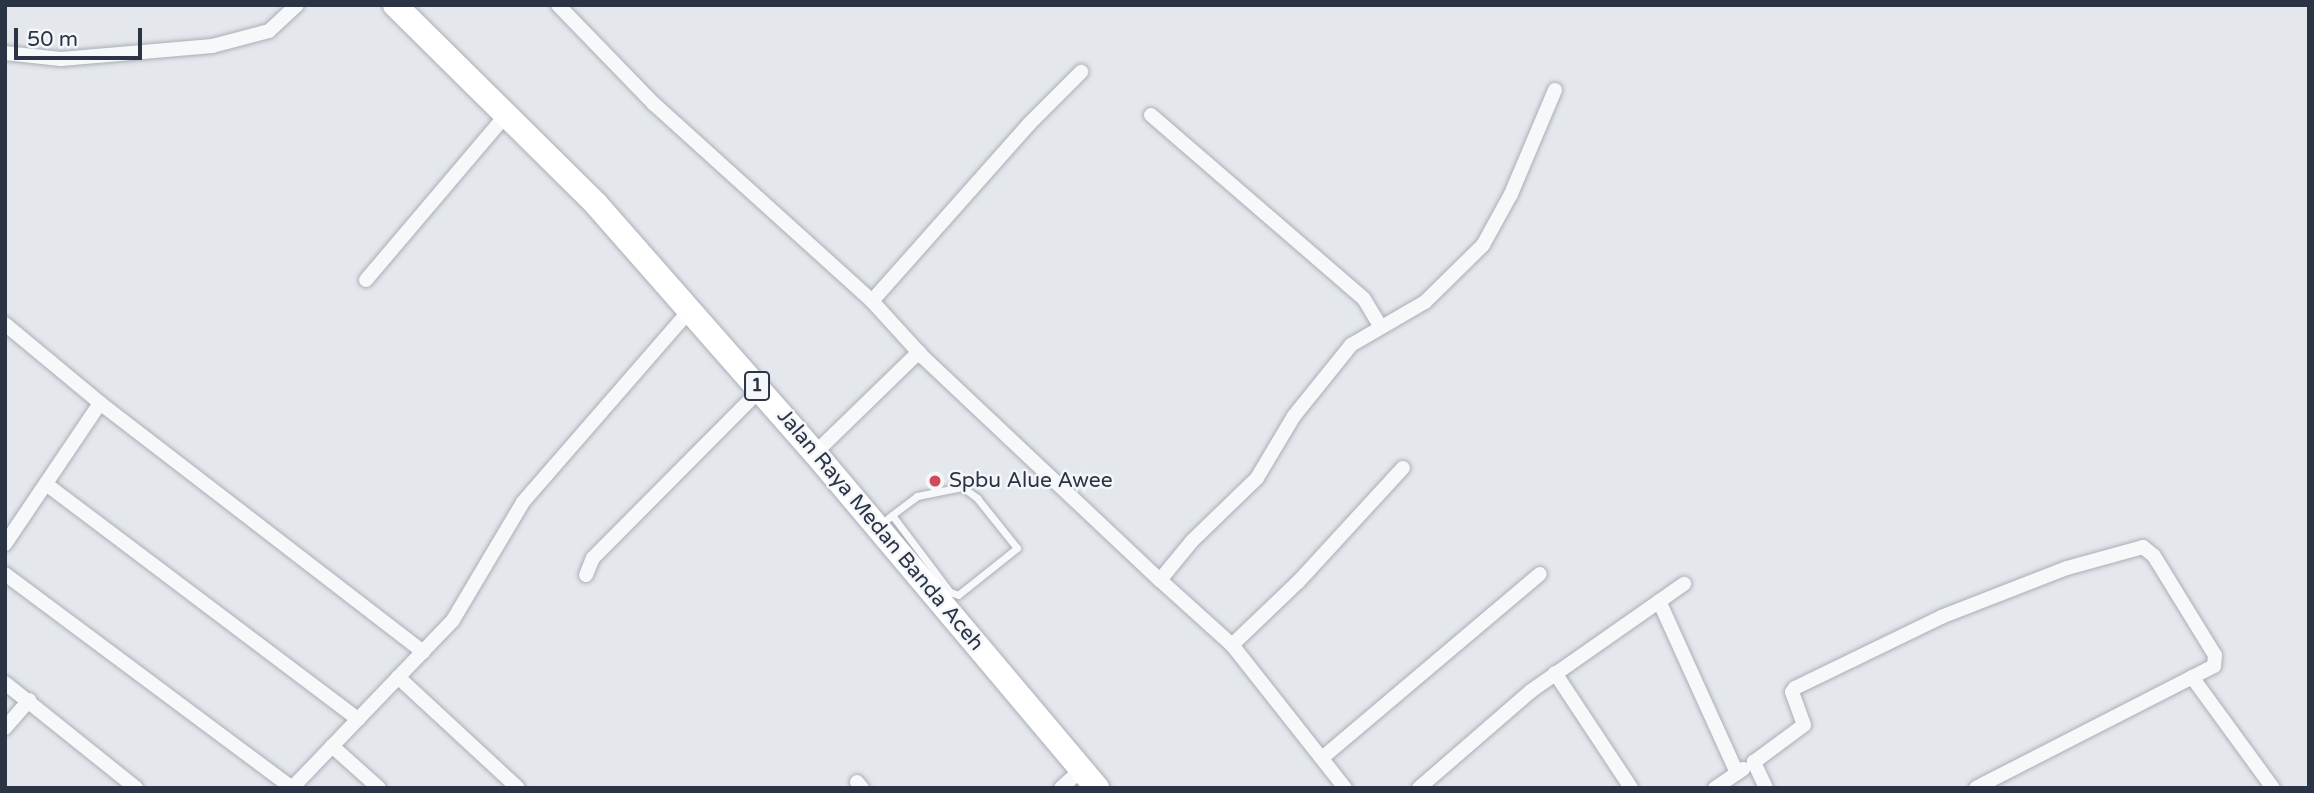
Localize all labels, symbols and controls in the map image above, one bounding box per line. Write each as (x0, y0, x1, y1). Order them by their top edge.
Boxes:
scale bar (18, 14, 145, 58)
text: 50 m (27, 27, 78, 52)
road number: 1 (743, 370, 771, 402)
street label: Jalan Raya Medan Banda Aceh (771, 404, 989, 656)
place label: Spbu Alue Awee (949, 468, 1113, 494)
marker: Spbu Alue Awee (927, 473, 943, 489)

